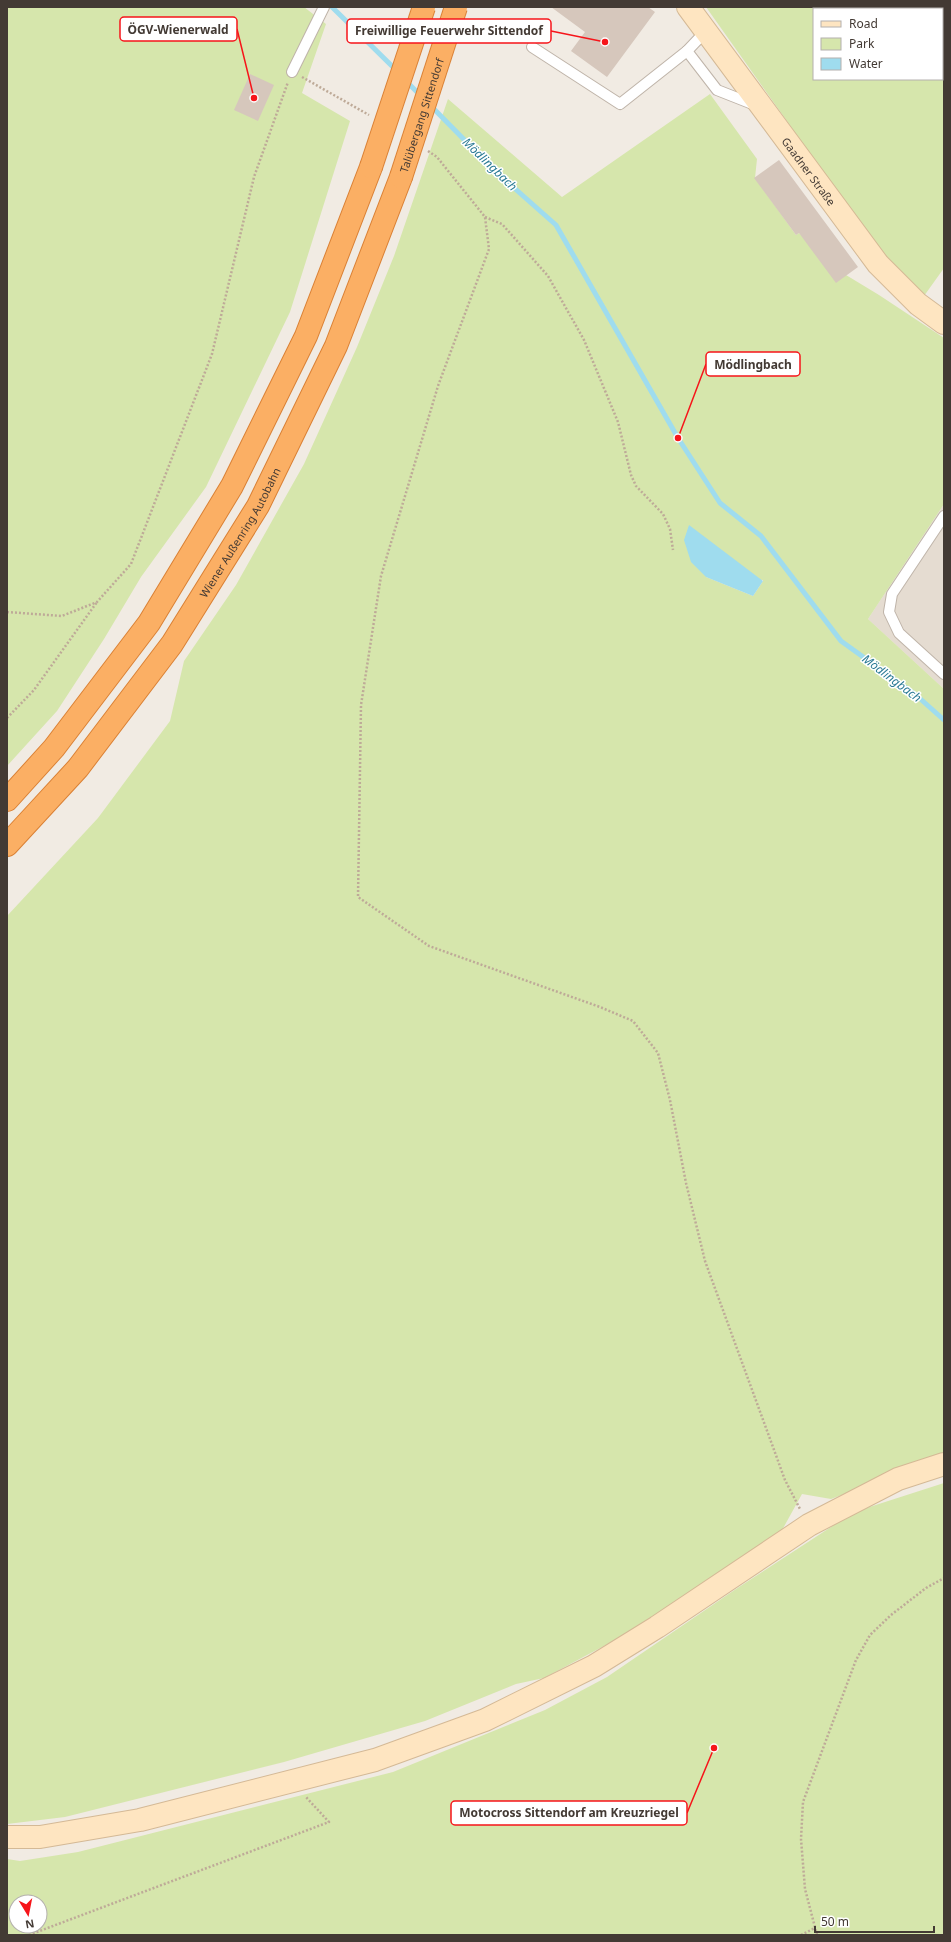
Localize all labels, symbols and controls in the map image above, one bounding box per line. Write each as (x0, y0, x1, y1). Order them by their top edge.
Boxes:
legend (813, 8, 943, 80)
text: Road (849, 15, 878, 32)
callout: ÖGV-Wienerwald (120, 17, 237, 41)
callout: Freiwillige Feuerwehr Sittendof (347, 19, 551, 43)
text: ÖGV-Wienerwald (127, 21, 229, 38)
text: Freiwillige Feuerwehr Sittendof (355, 22, 544, 39)
text: Park (849, 35, 875, 52)
street label: Talübergang Sittendorf (395, 55, 447, 174)
text: Water (849, 55, 883, 72)
water label: Mödlingbach (459, 134, 521, 194)
street label: Gaadner Straße (779, 134, 839, 208)
callout: Mödlingbach (706, 352, 800, 376)
text: Mödlingbach (714, 356, 792, 373)
street label: Wiener Außenring Autobahn (195, 465, 283, 600)
water label: Mödlingbach (859, 650, 925, 706)
callout: Motocross Sittendorf am Kreuzriegel (451, 1801, 687, 1825)
text: Motocross Sittendorf am Kreuzriegel (459, 1804, 679, 1821)
north arrow (8, 1894, 48, 1934)
scale bar (815, 1908, 934, 1934)
text: 50 m (821, 1913, 849, 1930)
text: N (24, 1916, 36, 1933)

